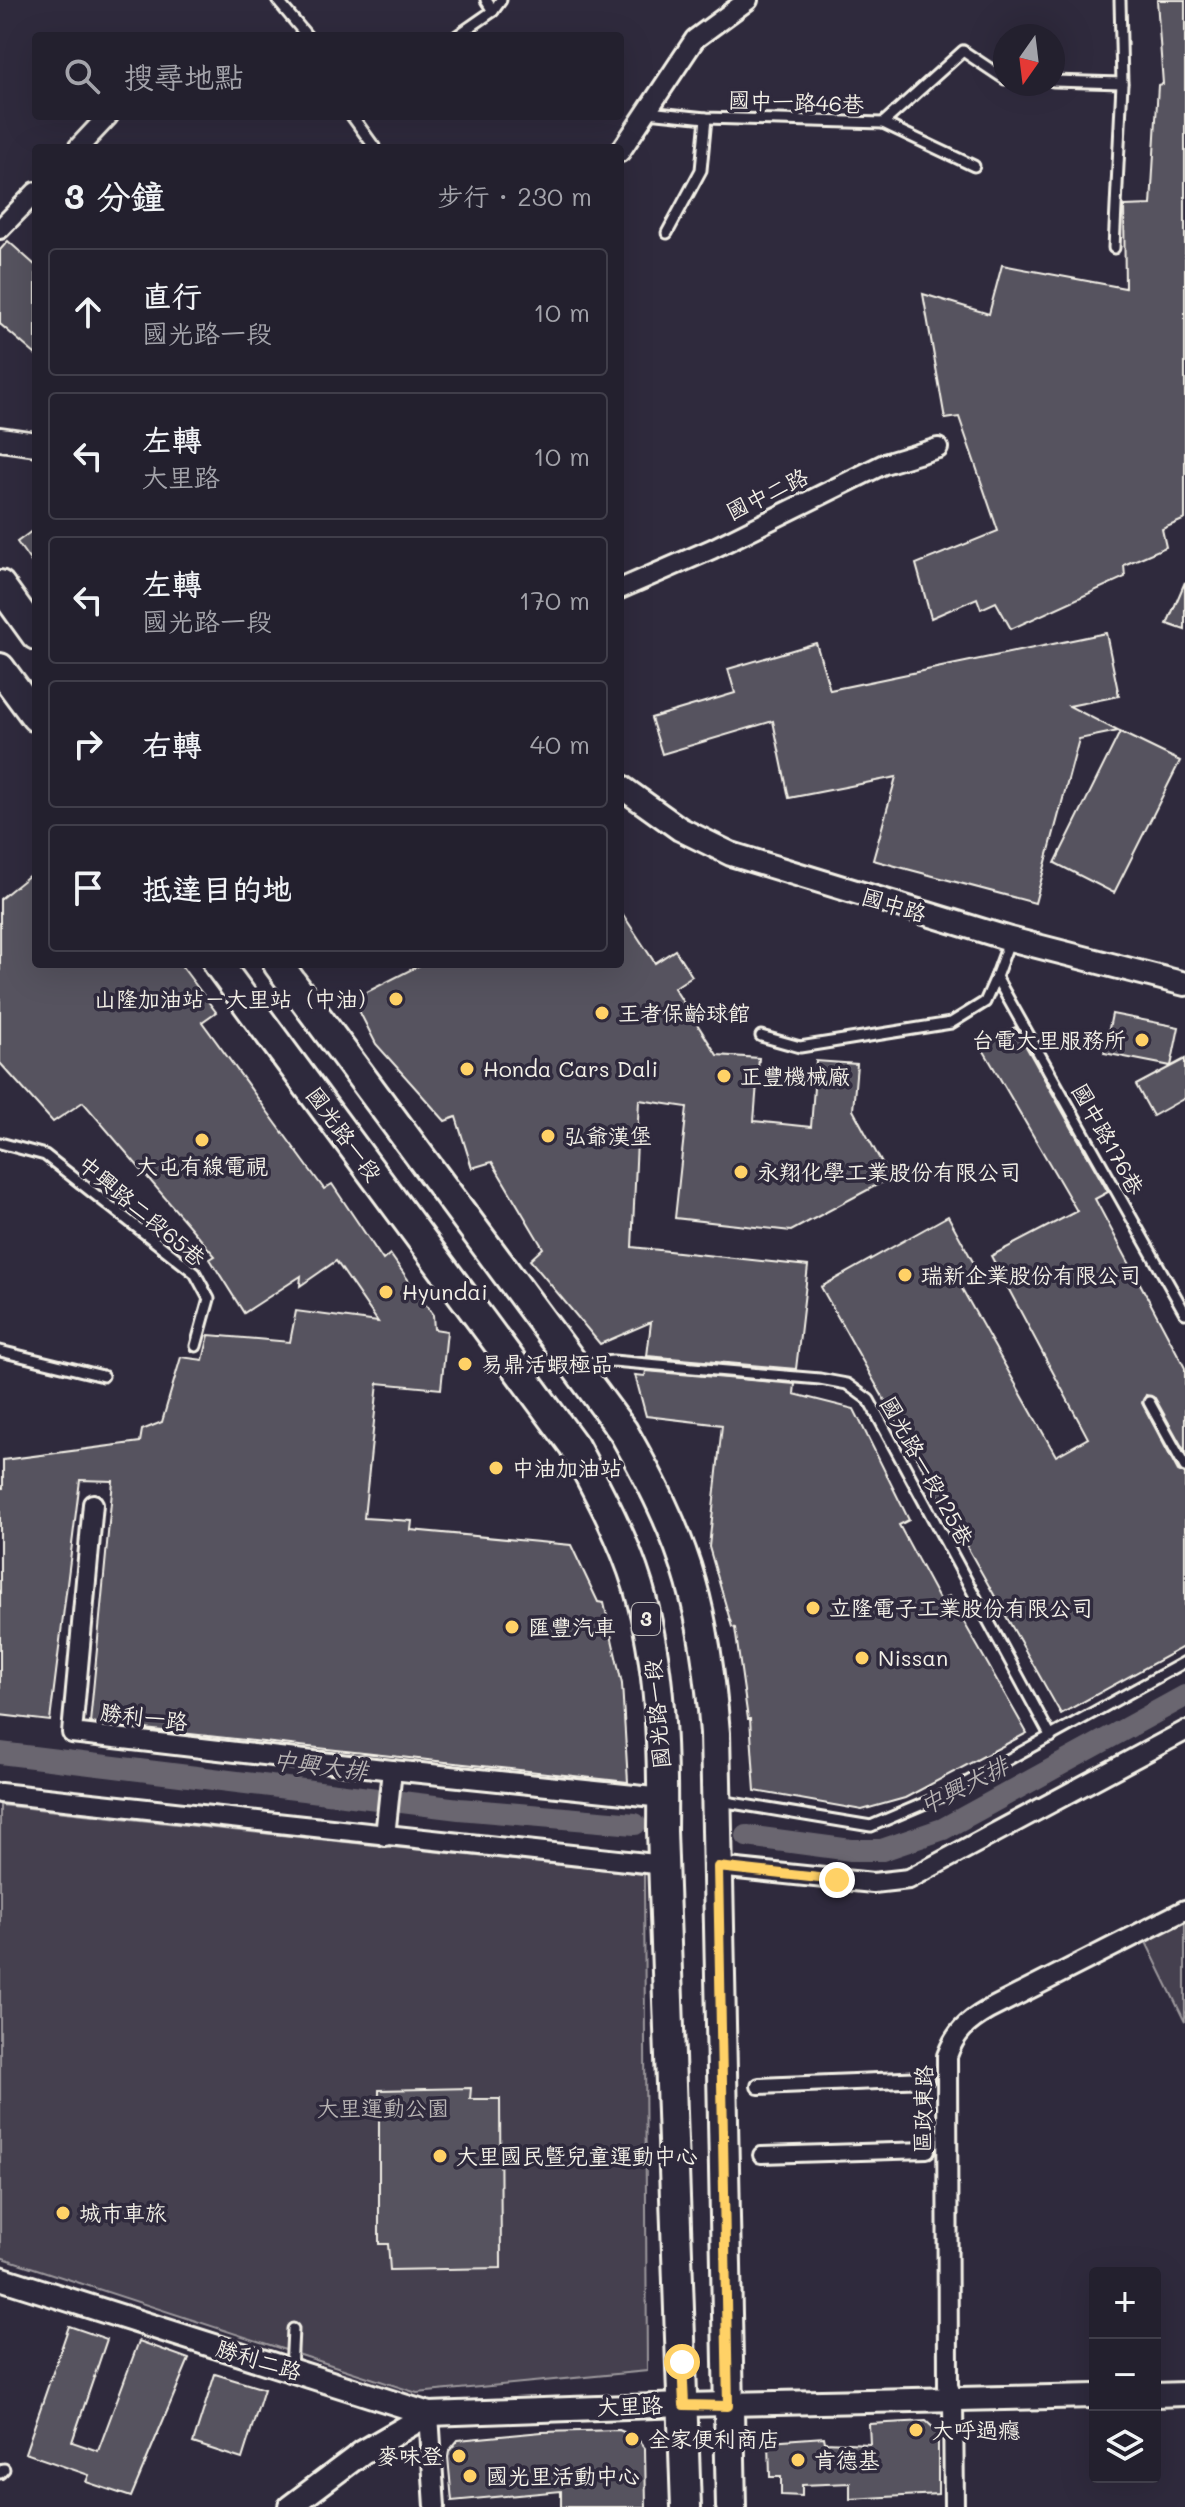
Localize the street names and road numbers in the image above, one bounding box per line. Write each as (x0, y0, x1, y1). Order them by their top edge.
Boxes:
street label: 國中一路46巷 (727, 85, 865, 118)
street label: 國中二路 (721, 461, 813, 526)
street label: 國中路 (858, 881, 930, 928)
street label: 國中路176巷 (1066, 1078, 1151, 1200)
street label: 國光路一段 (300, 1081, 388, 1187)
street label: 中興路二段65巷 (72, 1149, 212, 1273)
street label: 國光路一段125巷 (874, 1391, 981, 1551)
road number: 3 (632, 1603, 660, 1635)
street label: 國光路一段 (637, 1658, 676, 1770)
street label: 勝利一路 (99, 1697, 190, 1736)
street label: 區政東路 (907, 2065, 938, 2153)
street label: 勝利二路 (213, 2333, 305, 2386)
street label: 大里路 (596, 2390, 663, 2421)

